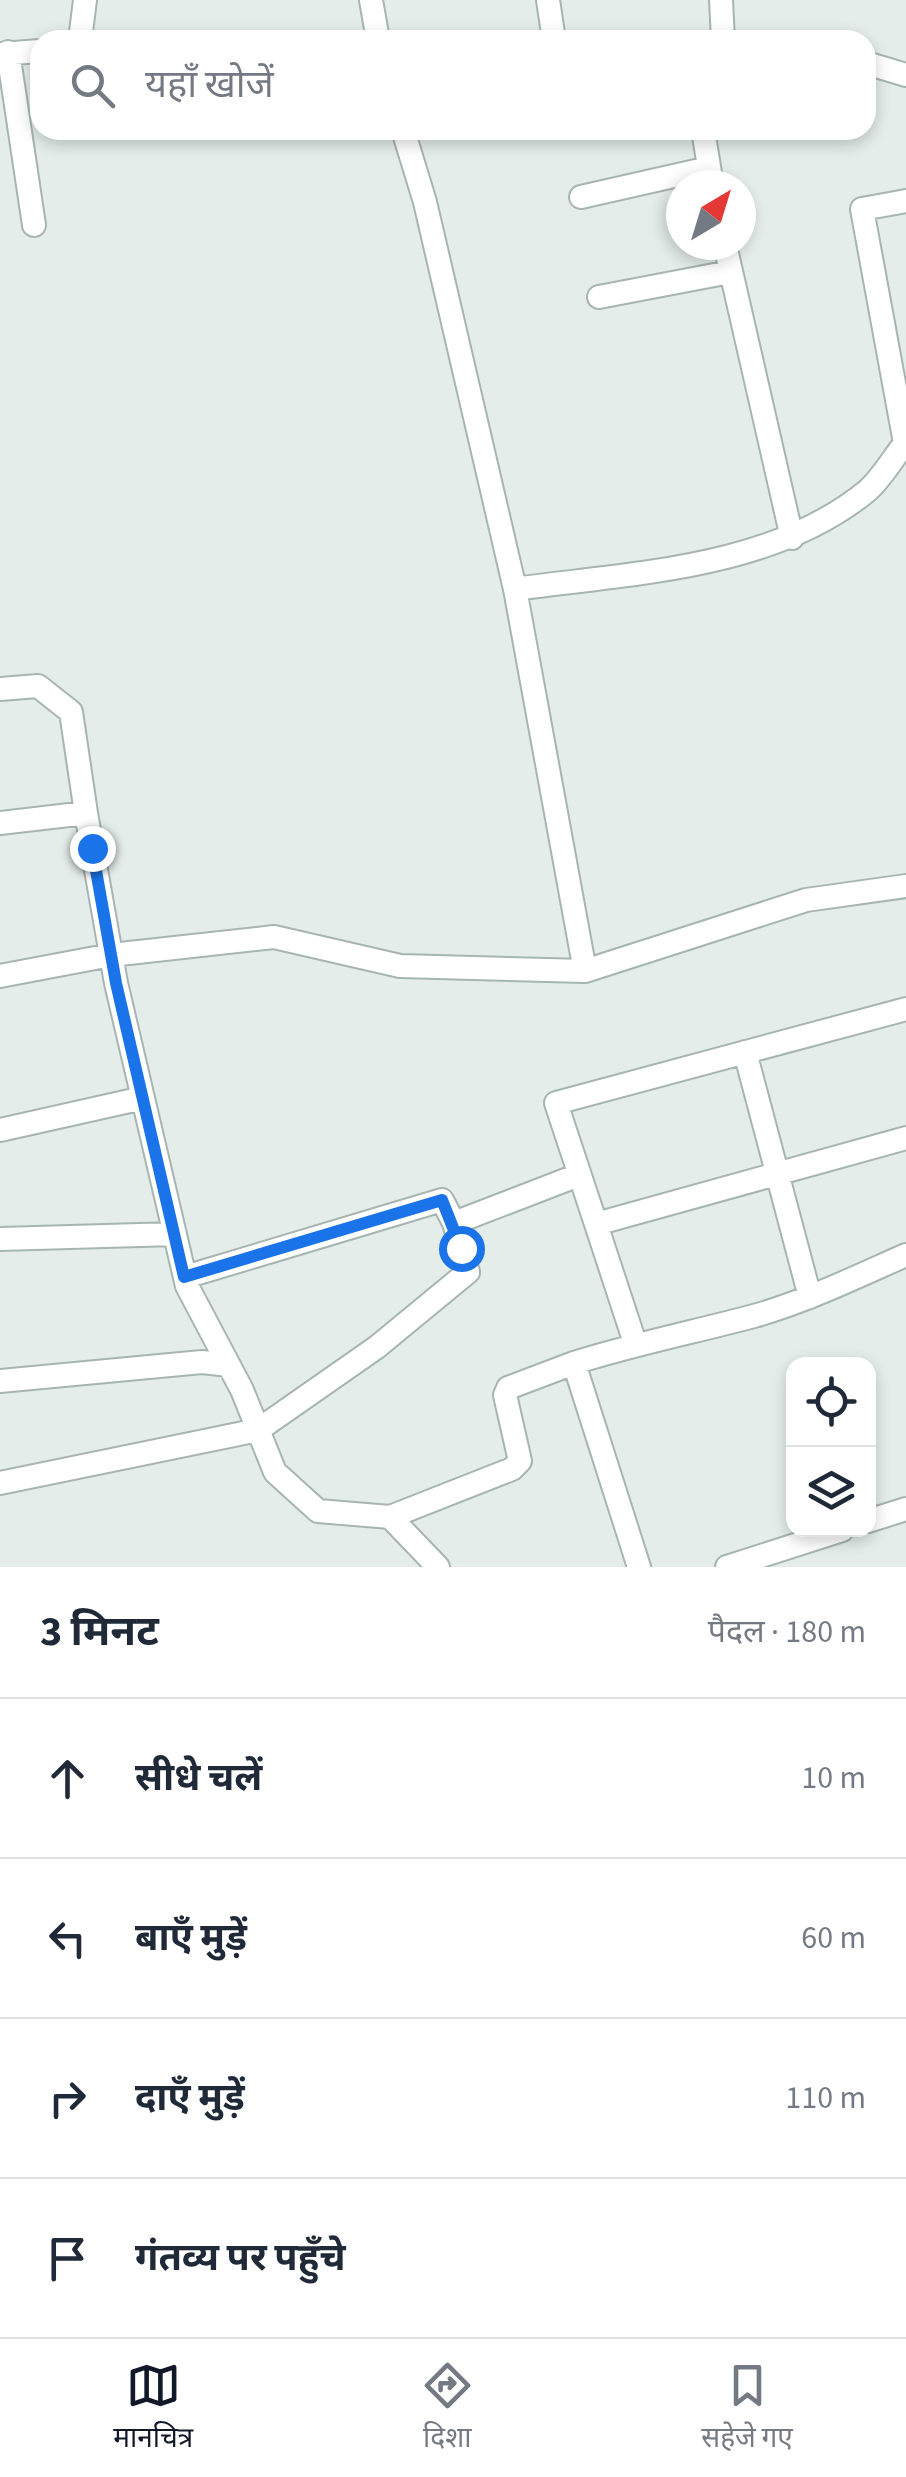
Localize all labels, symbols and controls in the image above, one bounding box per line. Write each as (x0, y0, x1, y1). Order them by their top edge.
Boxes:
search box (30, 30, 876, 140)
icon: search (65, 58, 120, 113)
text: यहाँ खोजें (145, 58, 274, 112)
north arrow (666, 170, 756, 260)
route end (70, 826, 116, 872)
route start (439, 1226, 485, 1272)
map controls (786, 1357, 876, 1537)
button: locate (786, 1357, 876, 1447)
button: layers (786, 1447, 876, 1537)
text: 3 मिनट (40, 1602, 159, 1662)
text: पैदल · 180 m (708, 1609, 866, 1655)
icon: ahead (40, 1751, 95, 1806)
text: सीधे चलें (135, 1751, 262, 1805)
text: 10 m (801, 1755, 866, 1801)
icon: left (40, 1911, 95, 1966)
text: बाएँ मुड़ें (135, 1911, 247, 1965)
text: 60 m (801, 1915, 866, 1961)
icon: right (40, 2071, 95, 2126)
text: दाएँ मुड़ें (135, 2071, 245, 2125)
text: 110 m (785, 2075, 866, 2121)
icon: arrive (40, 2231, 95, 2286)
text: गंतव्य पर पहुँचे (135, 2231, 346, 2285)
tab: मानचित्र (113, 2358, 193, 2458)
tab: दिशा (420, 2358, 475, 2458)
tab: सहेजे गए (701, 2358, 793, 2458)

